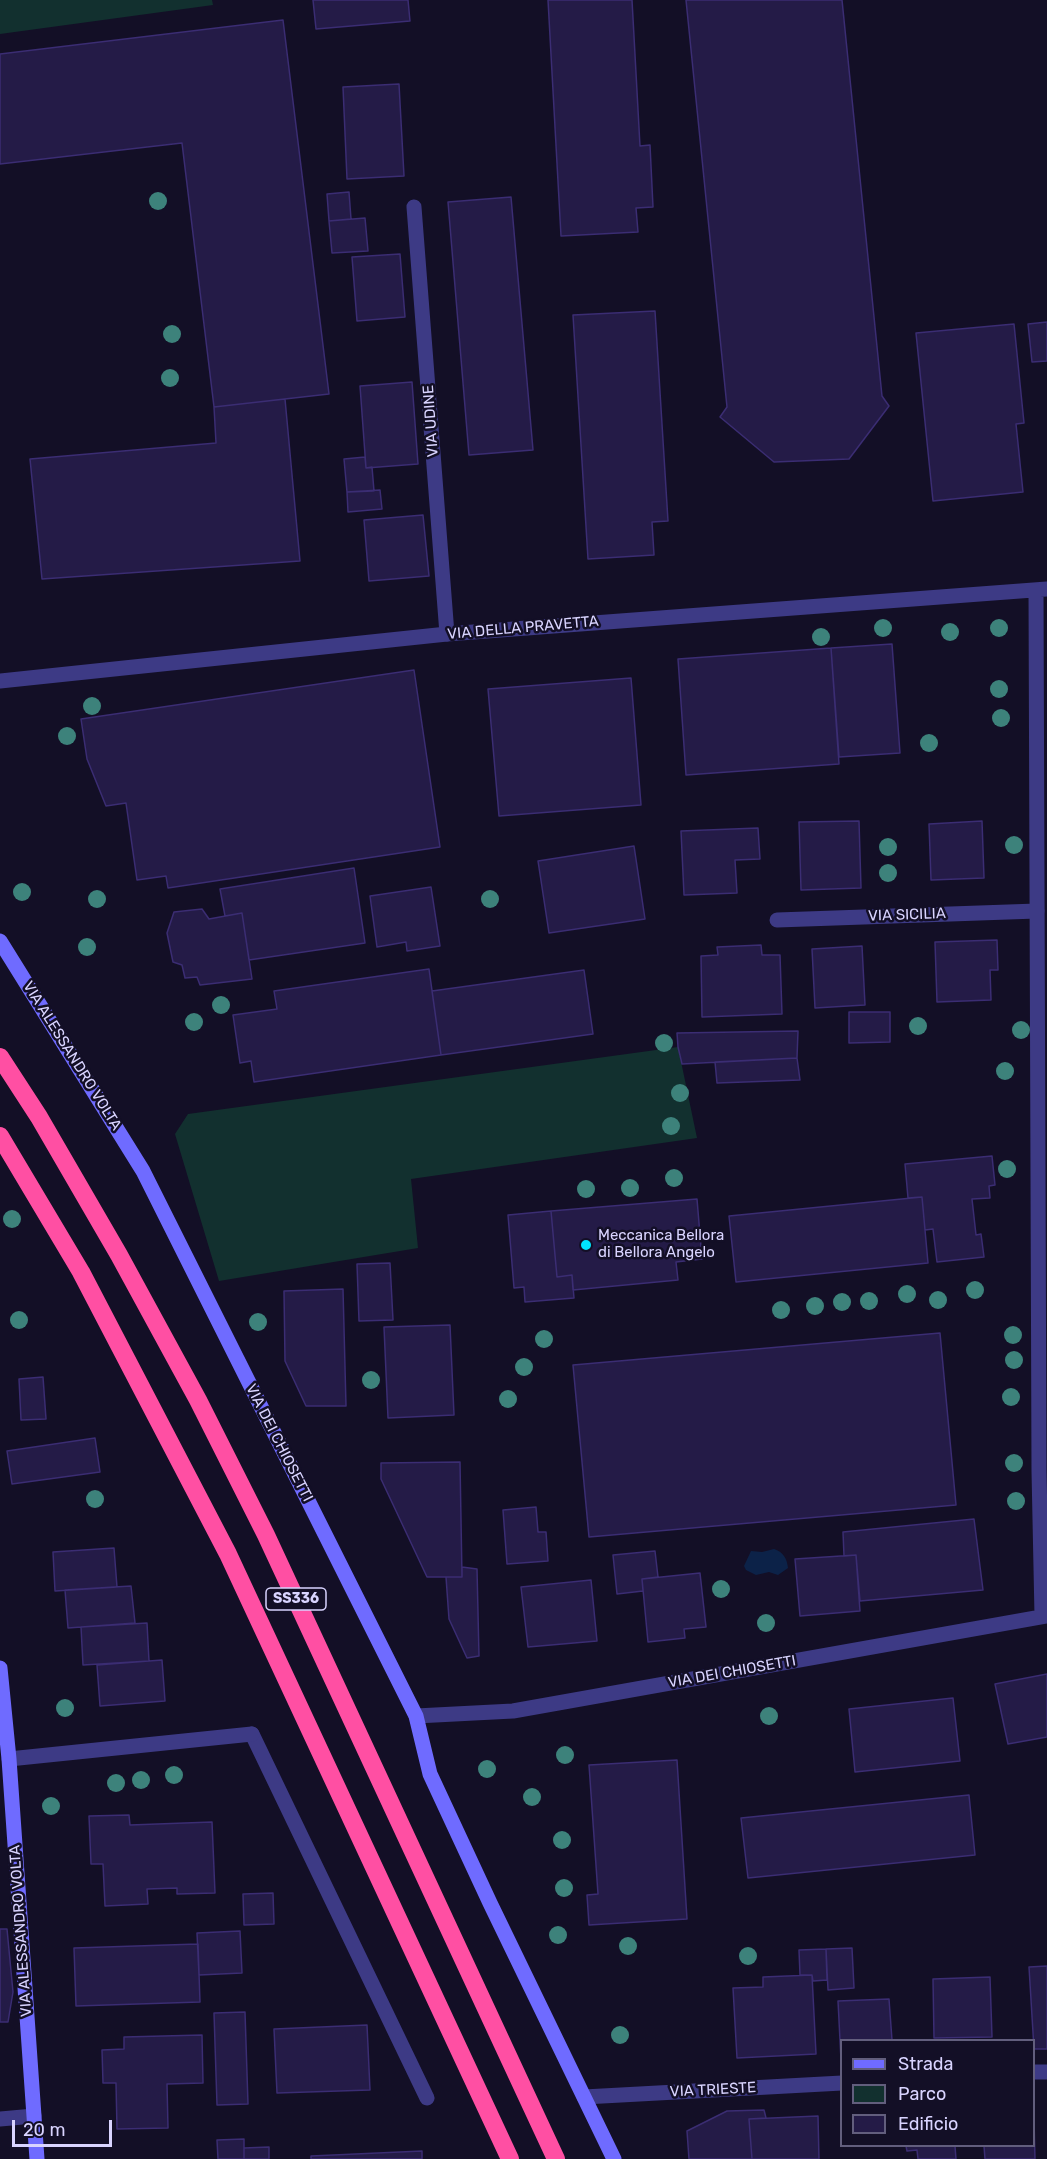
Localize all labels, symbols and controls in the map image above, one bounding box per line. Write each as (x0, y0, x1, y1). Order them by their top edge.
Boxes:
street label: VIA UDINE (420, 384, 442, 458)
street label: VIA DELLA PRAVETTA (447, 612, 599, 644)
street label: VIA SICILIA (868, 905, 946, 925)
street label: VIA ALESSANDRO VOLTA (19, 978, 125, 1134)
place label: Meccanica Bellora di Bellora Angelo (598, 1227, 724, 1262)
marker: Meccanica Bellora di Bellora Angelo (579, 1238, 593, 1252)
street label: VIA DEI CHIOSETTI (242, 1381, 316, 1505)
road number: SS336 (266, 1588, 326, 1610)
street label: VIA DEI CHIOSETTI (667, 1652, 797, 1692)
street label: VIA ALESSANDRO VOLTA (6, 1845, 36, 2017)
legend (840, 2039, 1035, 2147)
text: Strada (898, 2053, 954, 2075)
street label: VIA TRIESTE (669, 2079, 757, 2101)
text: Parco (898, 2083, 946, 2105)
scale bar (15, 2108, 116, 2146)
text: Edificio (898, 2113, 958, 2135)
text: 20 m (23, 2119, 65, 2141)

